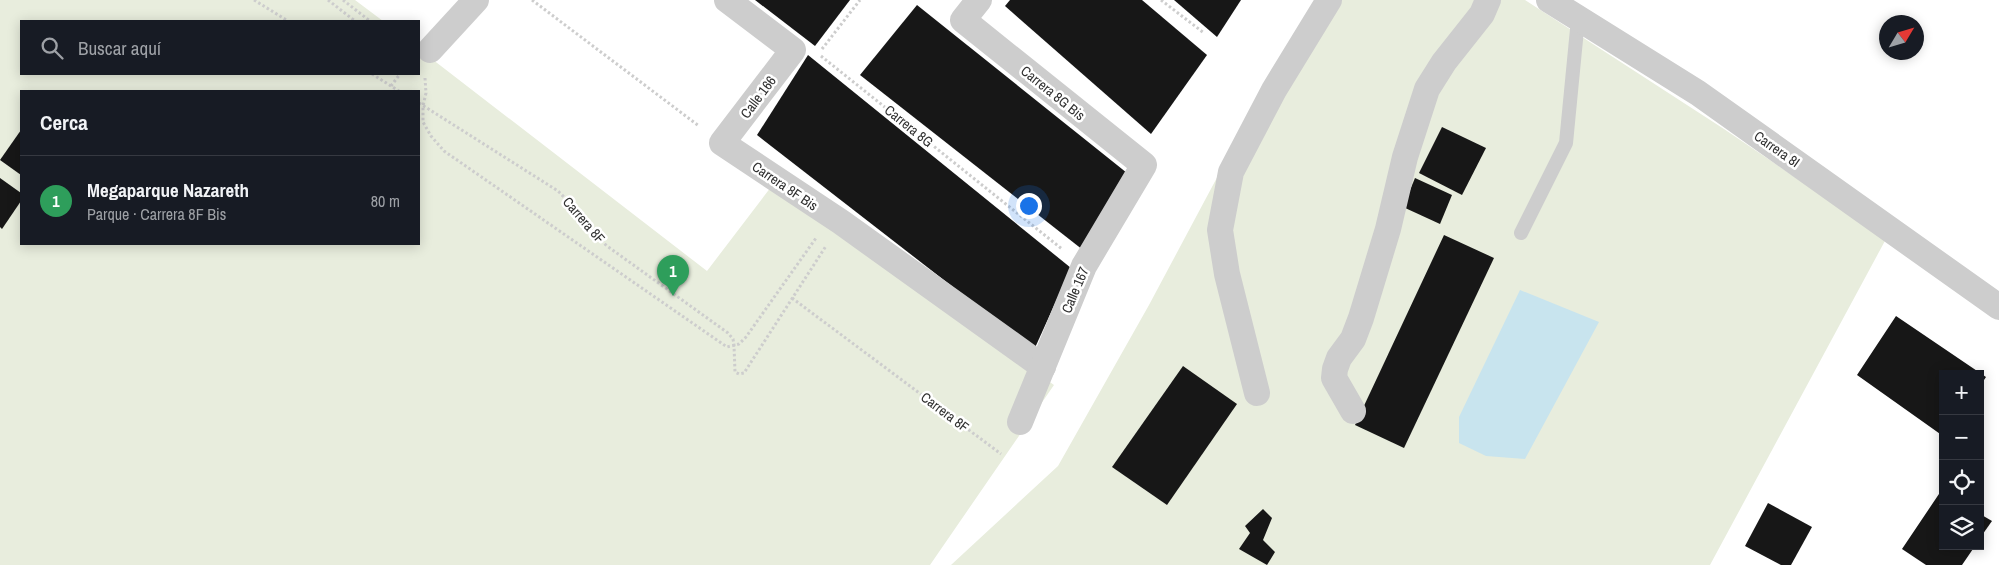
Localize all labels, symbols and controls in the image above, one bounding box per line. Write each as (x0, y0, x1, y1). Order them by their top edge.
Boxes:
north arrow (1879, 15, 1924, 60)
search box (20, 20, 420, 75)
icon: search (38, 34, 66, 62)
text: Buscar aquí (78, 35, 161, 61)
street label: Carrera 8G Bis (1017, 62, 1089, 124)
street label: Calle 166 (736, 72, 780, 122)
street label: Carrera 8G (881, 101, 937, 151)
text: Cerca (40, 108, 88, 137)
street label: Carrera 8I (1751, 127, 1803, 171)
street label: Carrera 8F Bis (749, 157, 821, 215)
text: Megaparque Nazareth (87, 177, 249, 203)
text: 1 (52, 190, 60, 212)
text: 80 m (371, 190, 400, 212)
street label: Carrera 8F (559, 193, 609, 247)
your location (1016, 193, 1042, 219)
text: Parque · Carrera 8F Bis (87, 203, 226, 225)
pin: 1 (657, 255, 689, 296)
street label: Calle 167 (1057, 264, 1093, 316)
map controls (1939, 370, 1984, 550)
button: + (1939, 370, 1984, 415)
street label: Carrera 8F (917, 388, 973, 436)
button: − (1939, 415, 1984, 460)
button: locate (1939, 460, 1984, 505)
button: layers (1939, 505, 1984, 550)

